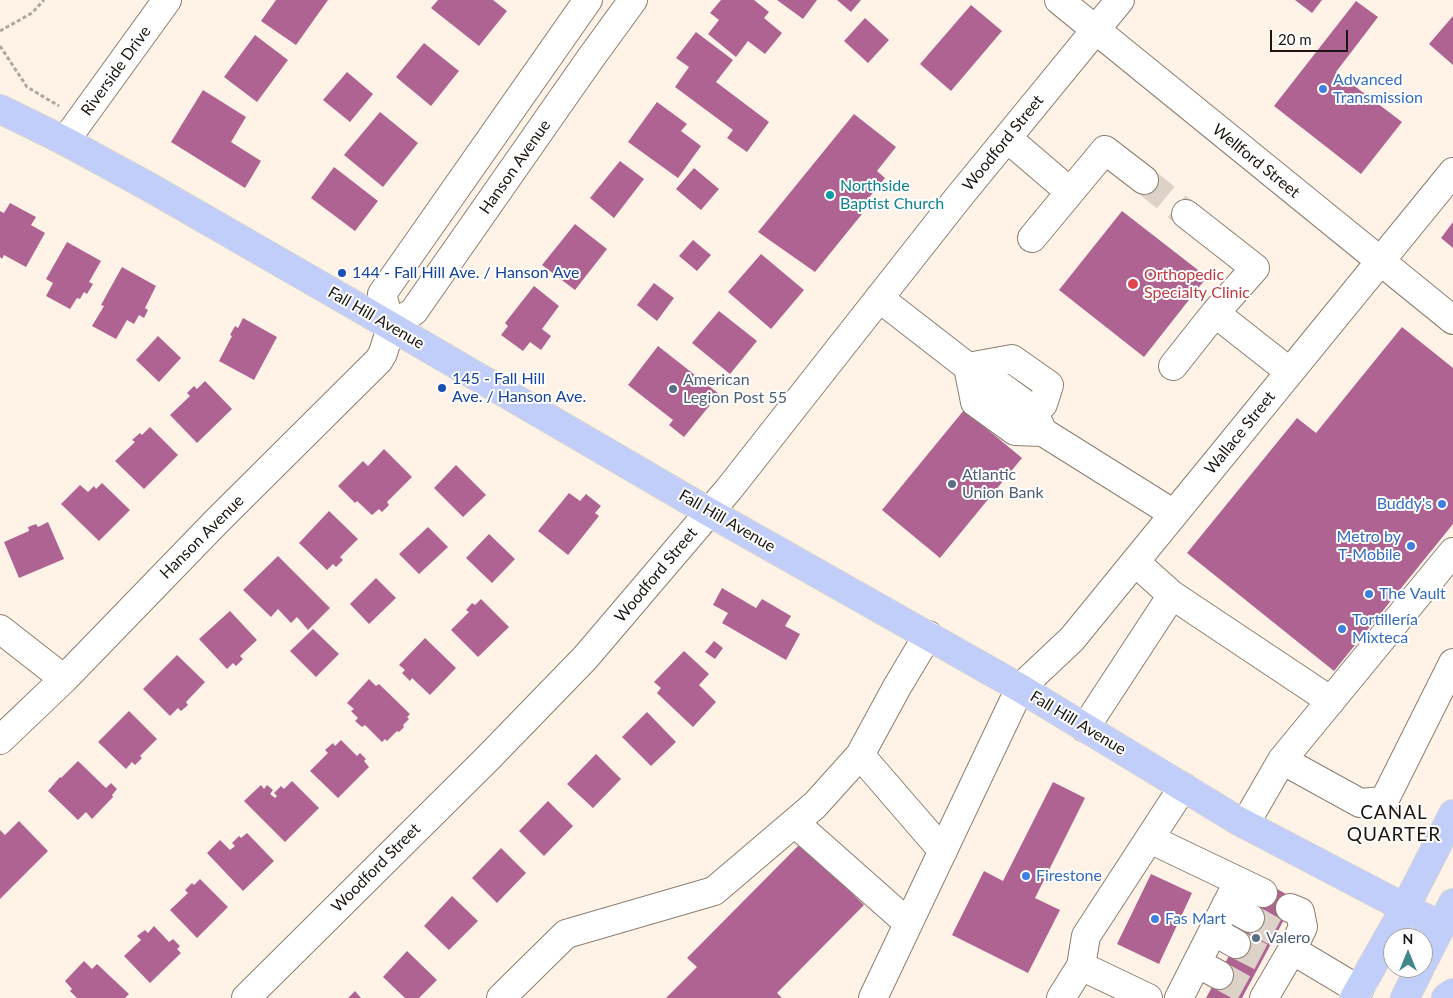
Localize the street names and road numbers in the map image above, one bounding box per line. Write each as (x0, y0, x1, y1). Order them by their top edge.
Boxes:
street label: Riverside Drive (77, 22, 155, 120)
street label: Woodford Street (958, 91, 1048, 195)
street label: Hanson Avenue (475, 116, 555, 218)
street label: Wellford Street (1208, 120, 1304, 202)
street label: Fall Hill Avenue (324, 283, 428, 353)
street label: Wallace Street (1201, 388, 1279, 478)
street label: Fall Hill Avenue (675, 486, 779, 556)
street label: Hanson Avenue (156, 491, 248, 583)
street label: Woodford Street (611, 524, 701, 626)
street label: Fall Hill Avenue (1027, 687, 1129, 759)
street label: Woodford Street (328, 820, 424, 916)

